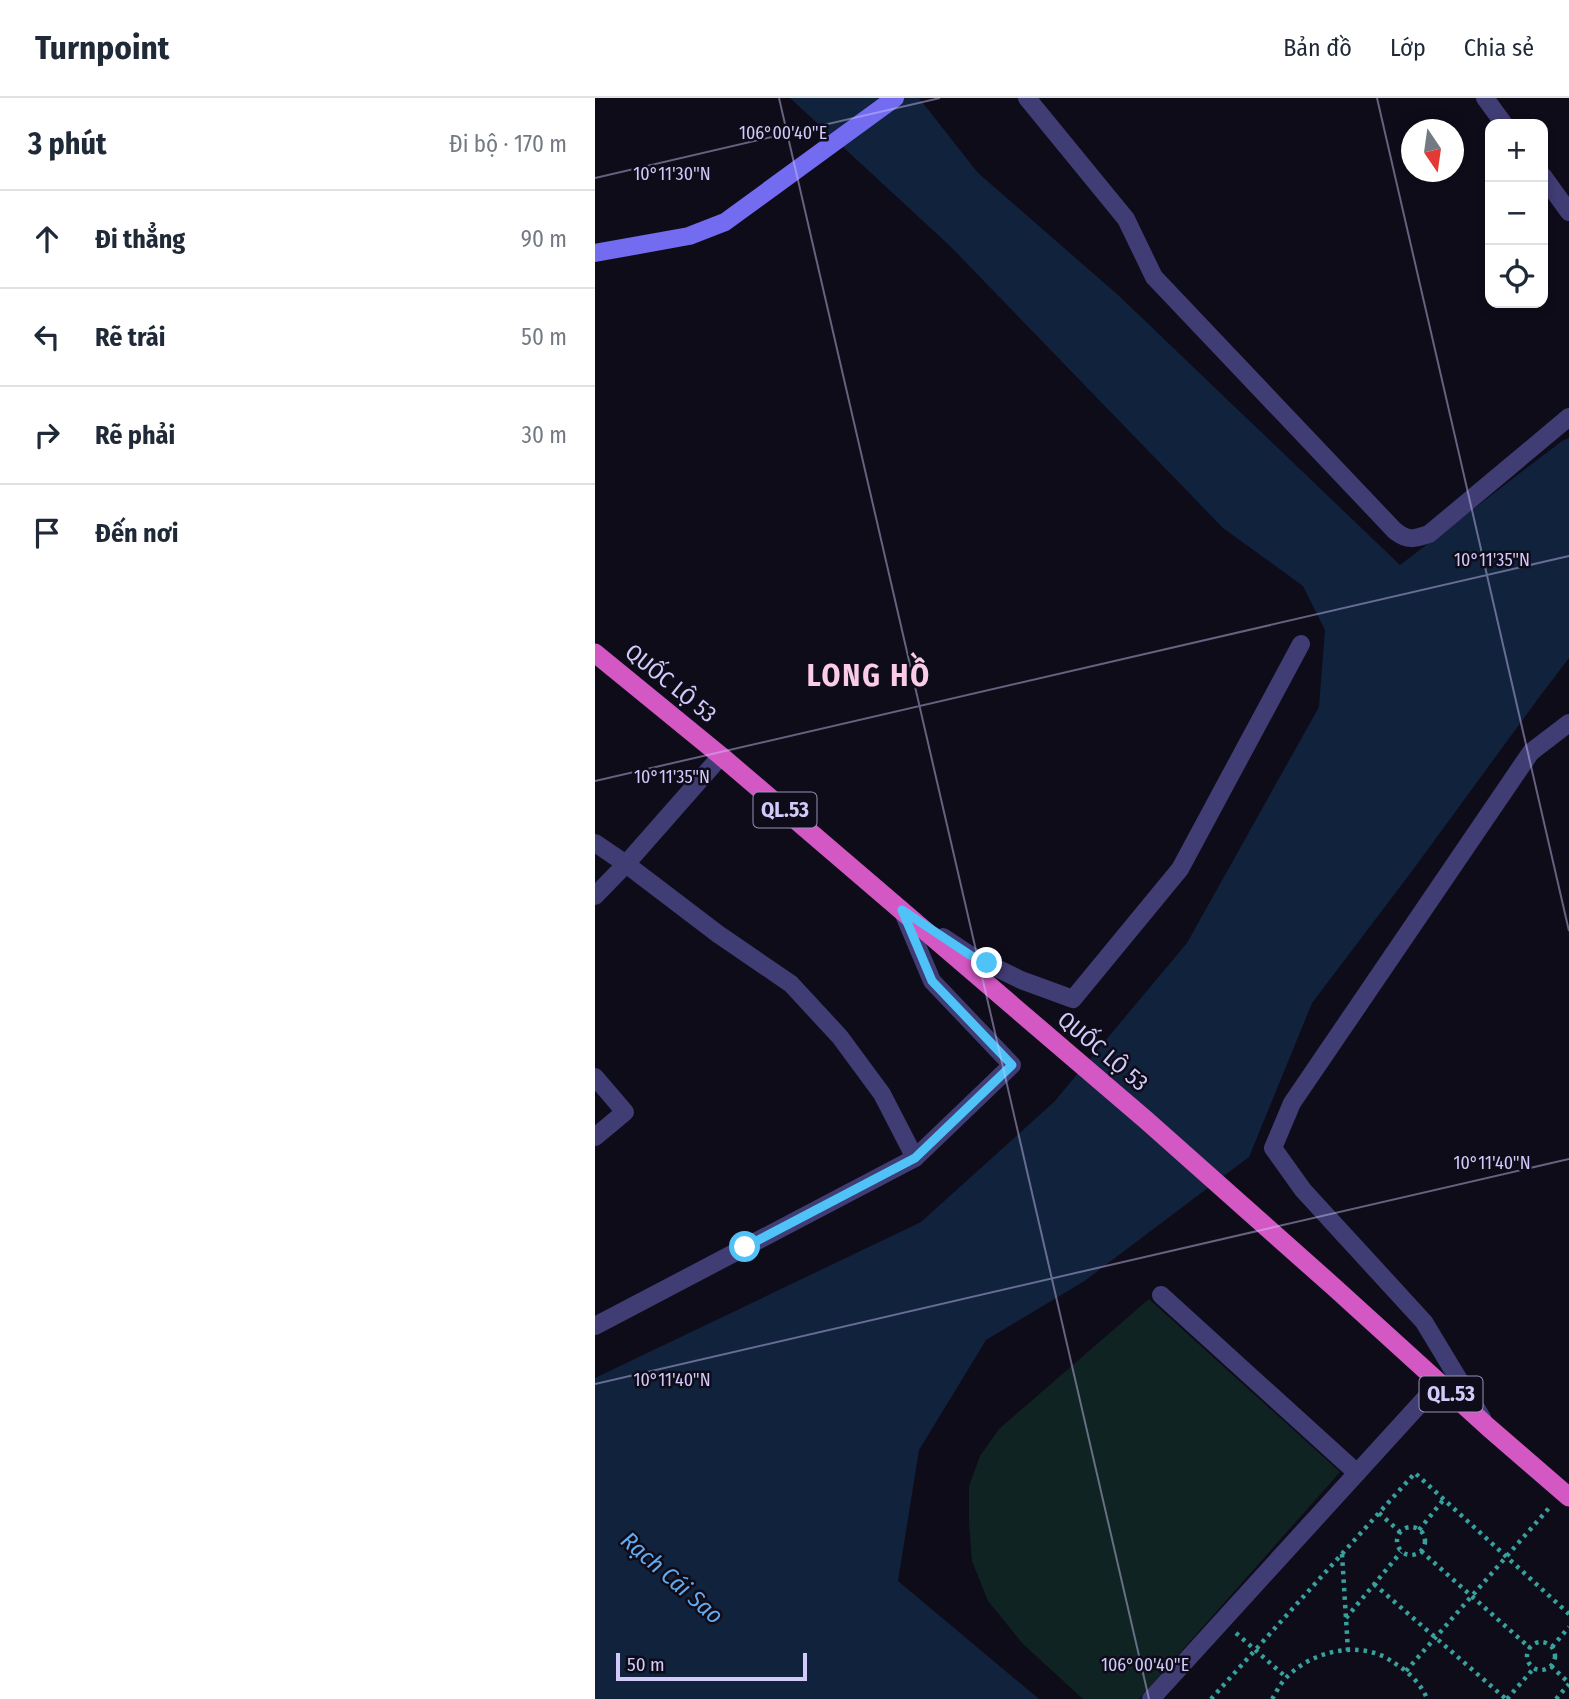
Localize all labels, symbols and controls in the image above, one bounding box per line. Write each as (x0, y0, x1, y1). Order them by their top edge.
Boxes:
text: Turnpoint (35, 28, 169, 68)
text: Bản đồ (1283, 34, 1352, 62)
text: Lớp (1390, 34, 1426, 62)
text: Chia sẻ (1464, 34, 1534, 62)
north arrow (1401, 119, 1464, 182)
map controls (1485, 119, 1548, 308)
button: + (1485, 119, 1548, 182)
text: 106°00'40"E (739, 122, 827, 144)
text: 3 phút (28, 126, 107, 162)
text: Đi bộ · 170 m (449, 130, 567, 158)
text: 10°11'30"N (633, 163, 711, 185)
button: − (1485, 182, 1548, 245)
icon: ahead (28, 220, 66, 258)
text: Đi thẳng (95, 224, 185, 255)
text: 90 m (521, 225, 567, 253)
button: locate (1485, 245, 1548, 308)
icon: left (28, 318, 66, 356)
text: Rẽ trái (95, 322, 165, 353)
text: 50 m (521, 323, 567, 351)
icon: right (28, 416, 66, 454)
text: Rẽ phải (95, 420, 175, 451)
text: 30 m (522, 421, 567, 449)
icon: arrive (28, 514, 66, 552)
text: Đến nơi (95, 518, 178, 549)
text: 10°11'35"N (1454, 549, 1530, 571)
street label: QUỐC LỘ 53 (620, 635, 725, 728)
district label: LONG HỒ (807, 652, 931, 694)
text: 10°11'35"N (634, 766, 710, 788)
road number: QL.53 (753, 792, 817, 828)
route end (971, 947, 1002, 978)
street label: QUỐC LỘ 53 (1052, 1002, 1156, 1097)
text: 10°11'40"N (1453, 1152, 1531, 1174)
route start (729, 1231, 760, 1262)
text: 10°11'40"N (633, 1369, 711, 1391)
road number: QL.53 (1419, 1376, 1483, 1412)
water label: Rạch Cái Sao (615, 1526, 729, 1630)
scale bar (616, 1650, 807, 1682)
text: 50 m (627, 1653, 665, 1676)
text: 106°00'40"E (1101, 1654, 1189, 1676)

